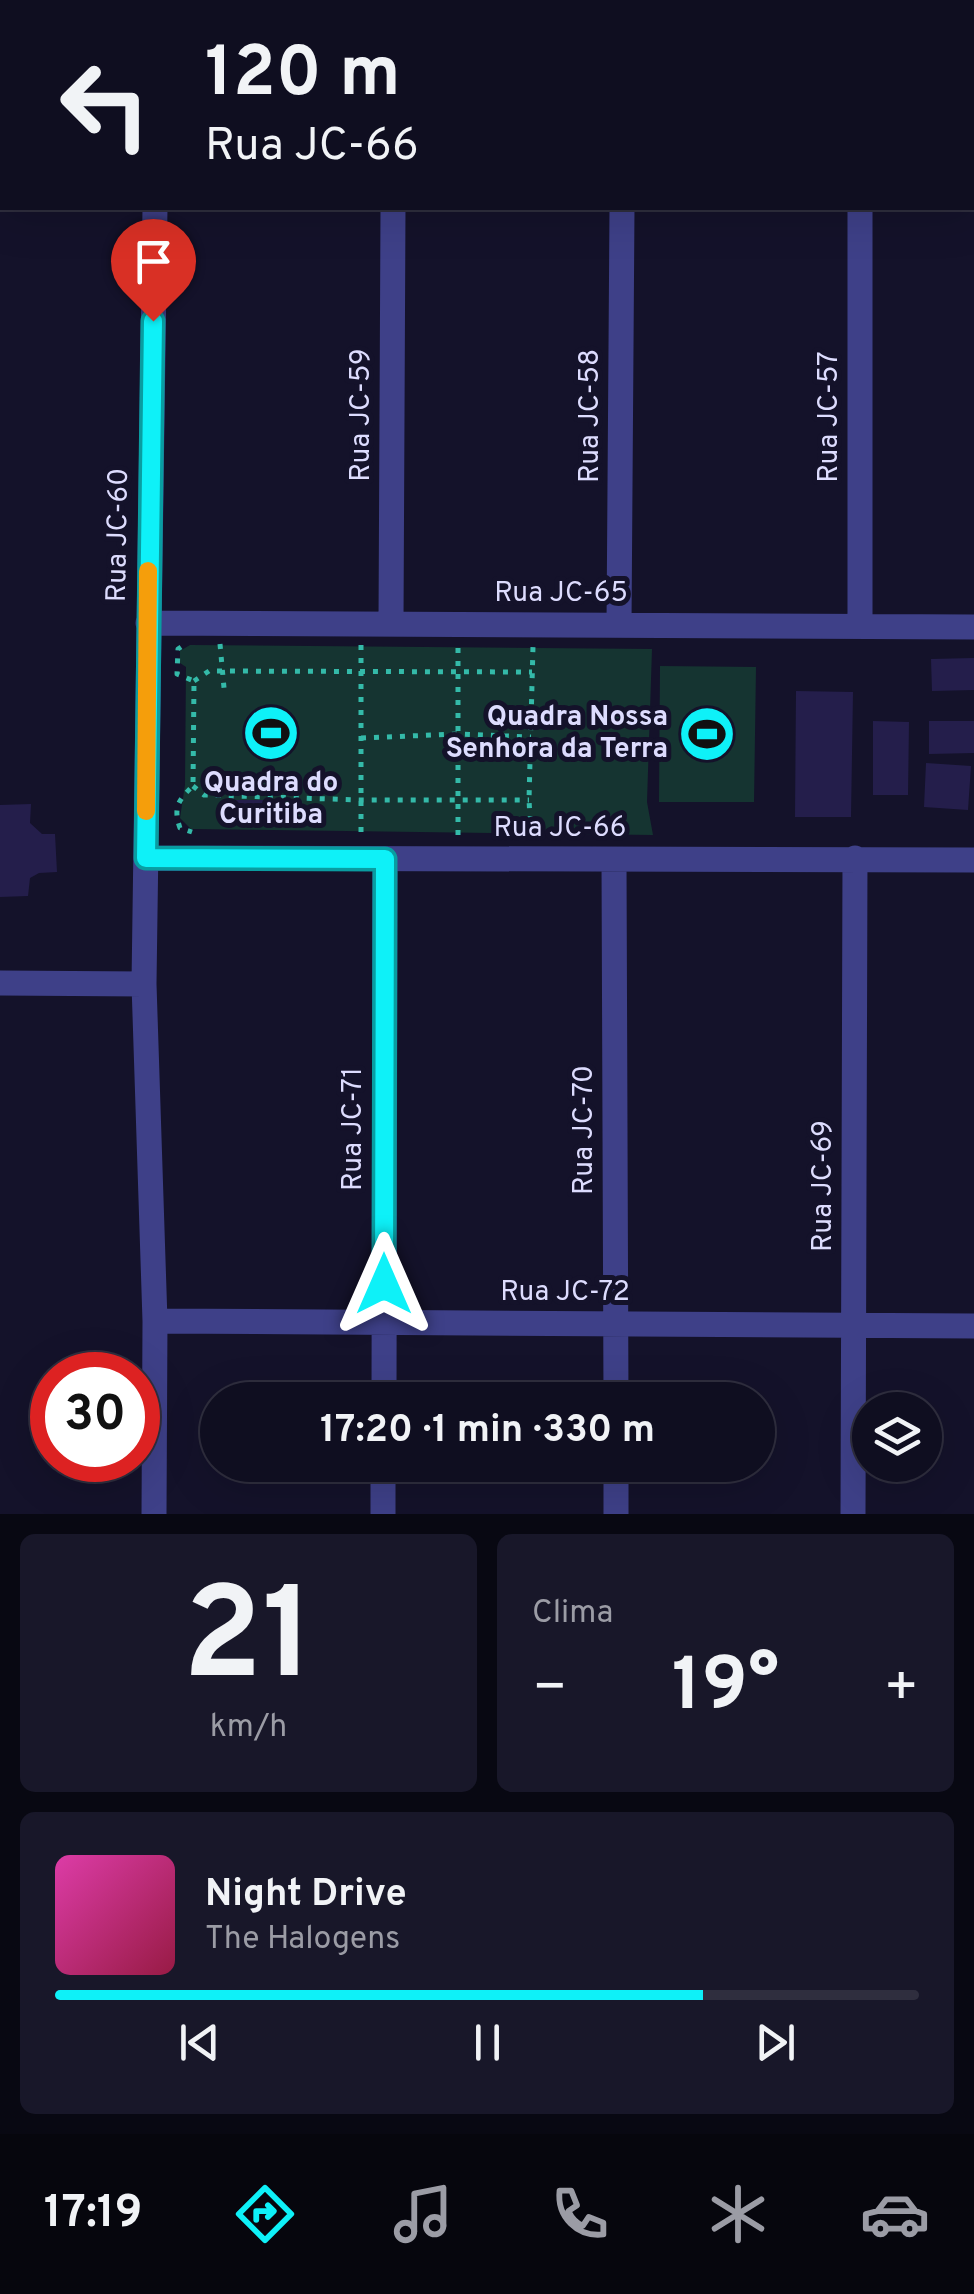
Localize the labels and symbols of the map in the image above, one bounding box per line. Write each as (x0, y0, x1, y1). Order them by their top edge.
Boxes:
pin (111, 219, 196, 322)
street label: Rua JC-59 (344, 348, 380, 482)
street label: Rua JC-58 (573, 349, 609, 483)
street label: Rua JC-57 (812, 351, 848, 483)
street label: Rua JC-60 (100, 468, 138, 602)
street label: Rua JC-65 (494, 576, 628, 612)
place label: Quadra Nossa Senhora da Terra (446, 700, 668, 768)
sports icon: Quadra do Curitiba (241, 703, 301, 763)
sports icon: Quadra Nossa Senhora da Terra (677, 704, 737, 764)
place label: Quadra do Curitiba (204, 766, 338, 834)
street label: Rua JC-66 (493, 811, 627, 847)
street label: Rua JC-70 (567, 1065, 603, 1195)
street label: Rua JC-71 (336, 1067, 372, 1191)
street label: Rua JC-69 (806, 1120, 842, 1252)
position arrow (332, 1232, 436, 1336)
street label: Rua JC-72 (500, 1275, 630, 1311)
speed limit sign: 30 (30, 1352, 160, 1482)

